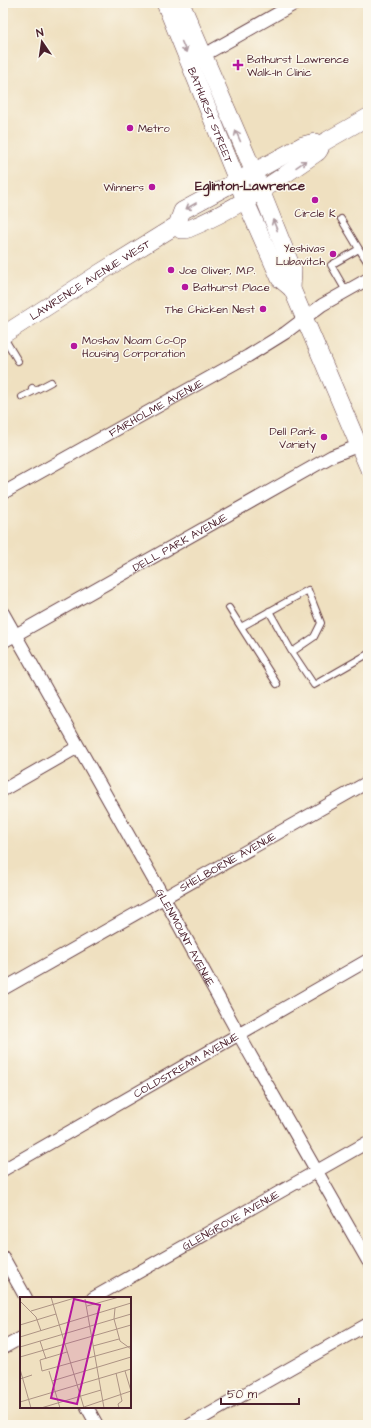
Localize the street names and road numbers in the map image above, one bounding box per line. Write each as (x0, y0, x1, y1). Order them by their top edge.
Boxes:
street label: BATHURST STREET (184, 65, 236, 166)
street label: LAWRENCE AVENUE WEST (27, 236, 154, 324)
street label: FAIRHOLME AVENUE (106, 375, 206, 440)
street label: DELL PARK AVENUE (130, 510, 230, 575)
street label: SHELBORNE AVENUE (177, 829, 279, 896)
street label: GLENMOUNT AVENUE (152, 886, 218, 990)
street label: COLDSTREAM AVENUE (131, 1029, 242, 1101)
street label: GLENGROVE AVENUE (179, 1187, 282, 1254)

